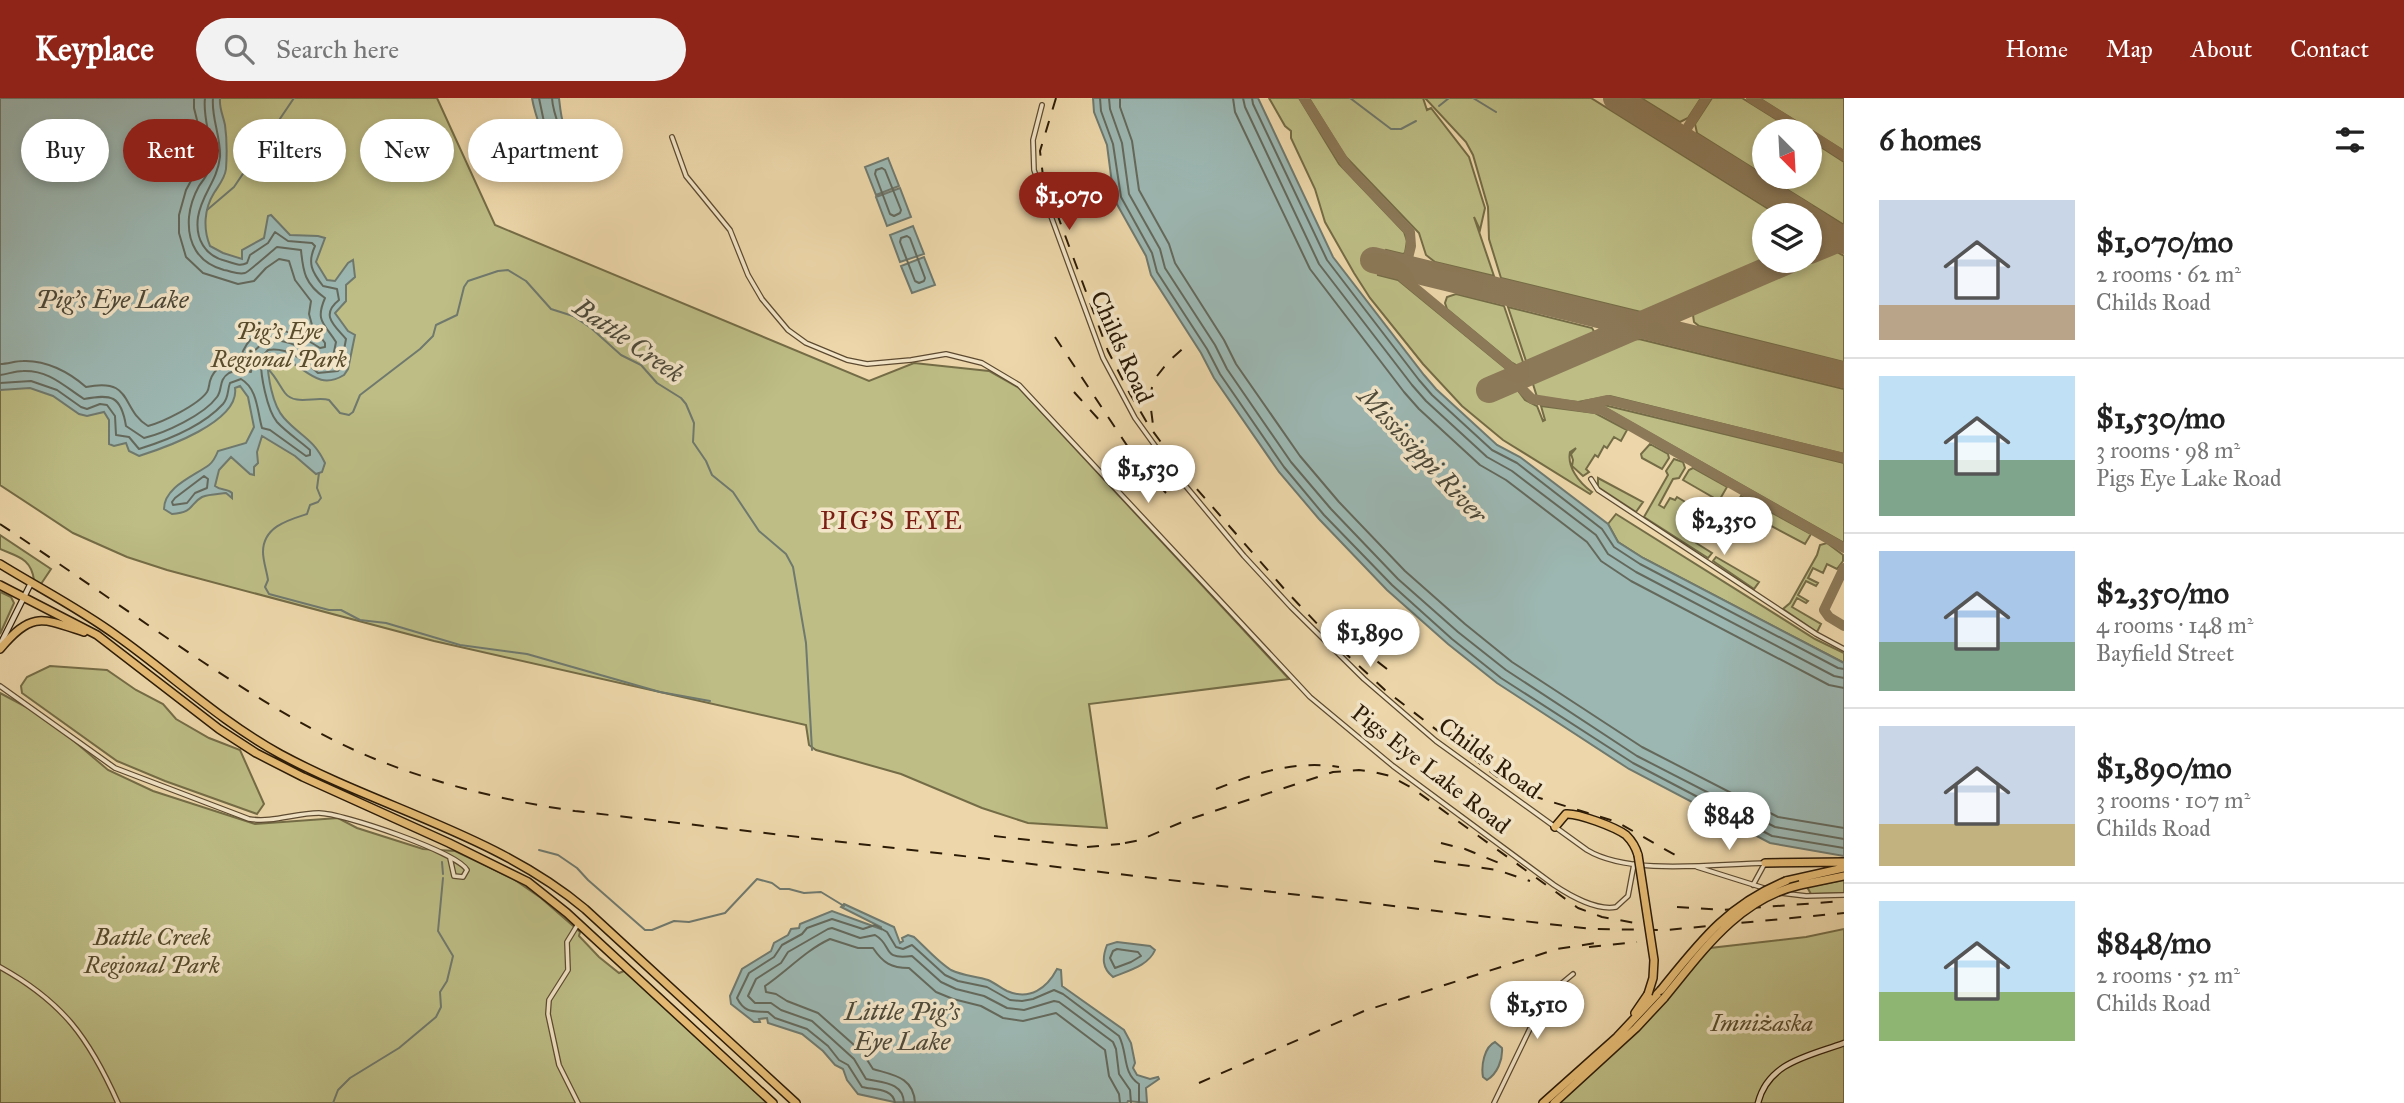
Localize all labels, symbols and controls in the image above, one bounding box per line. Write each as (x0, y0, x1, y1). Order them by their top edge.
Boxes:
search box (196, 18, 686, 81)
text: Keyplace (35, 29, 154, 69)
icon: search (220, 30, 258, 68)
text: Search here (276, 33, 399, 65)
text: Home (2005, 34, 2068, 64)
text: Map (2106, 34, 2153, 64)
text: About (2191, 34, 2252, 64)
text: Contact (2290, 34, 2369, 64)
chip: Buy (21, 119, 109, 182)
chip: Rent (123, 119, 219, 182)
chip: Filters (233, 119, 346, 182)
chip: New (360, 119, 454, 182)
chip: Apartment (468, 119, 623, 182)
north arrow (1752, 119, 1822, 189)
map controls (1752, 119, 1822, 273)
icon: filters (2331, 121, 2369, 159)
text: 6 homes (1879, 122, 1981, 158)
pin: $1,070 (1012, 172, 1126, 232)
text: $1,070 (1035, 181, 1103, 209)
button: layers (1752, 203, 1822, 273)
text: $1,070/mo (2096, 224, 2233, 260)
icon: home (1935, 228, 2019, 312)
text: 2 rooms · 62 m² (2096, 260, 2241, 288)
water label: Pig's Eye Lake (36, 283, 190, 315)
street label: Childs Road (1084, 286, 1160, 408)
text: Childs Road (2096, 288, 2211, 316)
water label: Battle Creek (567, 290, 691, 390)
park label: Pig's Eye Regional Park (210, 316, 347, 374)
water label: Mississippi River (1349, 378, 1495, 531)
text: $1,530/mo (2096, 400, 2225, 436)
icon: home (1935, 404, 2019, 488)
text: 3 rooms · 98 m² (2096, 436, 2240, 464)
pin: $1,530 (1091, 446, 1205, 505)
text: $1,530 (1117, 454, 1179, 482)
text: Pigs Eye Lake Road (2096, 464, 2281, 492)
pin: $2,350 (1667, 498, 1781, 557)
district label: PIG'S EYE (820, 504, 964, 536)
text: $2,350 (1692, 506, 1756, 534)
text: $2,350/mo (2096, 575, 2229, 611)
icon: home (1935, 579, 2019, 663)
pin: $1,890 (1313, 610, 1427, 669)
text: 4 rooms · 148 m² (2096, 611, 2253, 639)
text: $1,890 (1337, 618, 1403, 646)
text: Bayfield Street (2096, 639, 2234, 667)
street label: Pigs Eye Lake Road (1346, 698, 1516, 840)
street label: Childs Road (1433, 711, 1547, 805)
text: $1,890/mo (2096, 750, 2232, 786)
icon: home (1935, 754, 2019, 838)
text: 3 rooms · 107 m² (2096, 786, 2250, 814)
pin: $848 (1688, 792, 1770, 852)
text: $848 (1703, 801, 1755, 829)
text: Childs Road (2096, 814, 2211, 842)
park label: Battle Creek Regional Park (83, 922, 220, 980)
text: $848/mo (2096, 925, 2211, 961)
icon: home (1935, 929, 2019, 1013)
text: 2 rooms · 52 m² (2096, 961, 2240, 989)
pin: $1,510 (1480, 982, 1594, 1041)
text: Childs Road (2096, 989, 2211, 1017)
text: $1,510 (1506, 990, 1568, 1018)
water label: Little Pig's Eye Lake (843, 995, 960, 1057)
park label: Imniżaska (1710, 1008, 1813, 1038)

